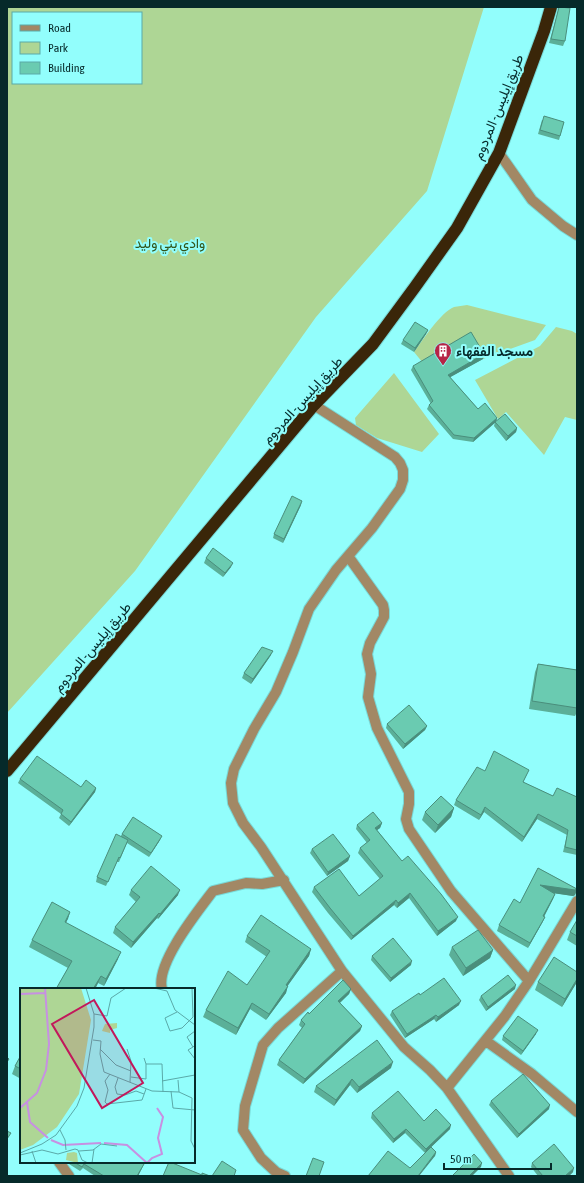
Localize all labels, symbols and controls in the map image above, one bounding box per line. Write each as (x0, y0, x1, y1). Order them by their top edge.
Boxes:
legend (12, 12, 142, 84)
text: Road (48, 21, 71, 35)
text: Park (48, 41, 69, 55)
street label: طريق إيليس- المردوم (470, 52, 528, 163)
text: Building (48, 61, 86, 75)
park label: وادي بني وليد (135, 235, 205, 255)
building icon: مسجد الفقهاء (433, 341, 453, 366)
place label: مسجد الفقهاء (456, 343, 533, 360)
street label: طريق إيليس- المردوم (258, 353, 347, 448)
street label: طريق إيليس- المردوم (50, 599, 136, 696)
inset map (20, 988, 195, 1163)
scale bar (444, 1145, 551, 1171)
text: 50 m (450, 1152, 472, 1166)

